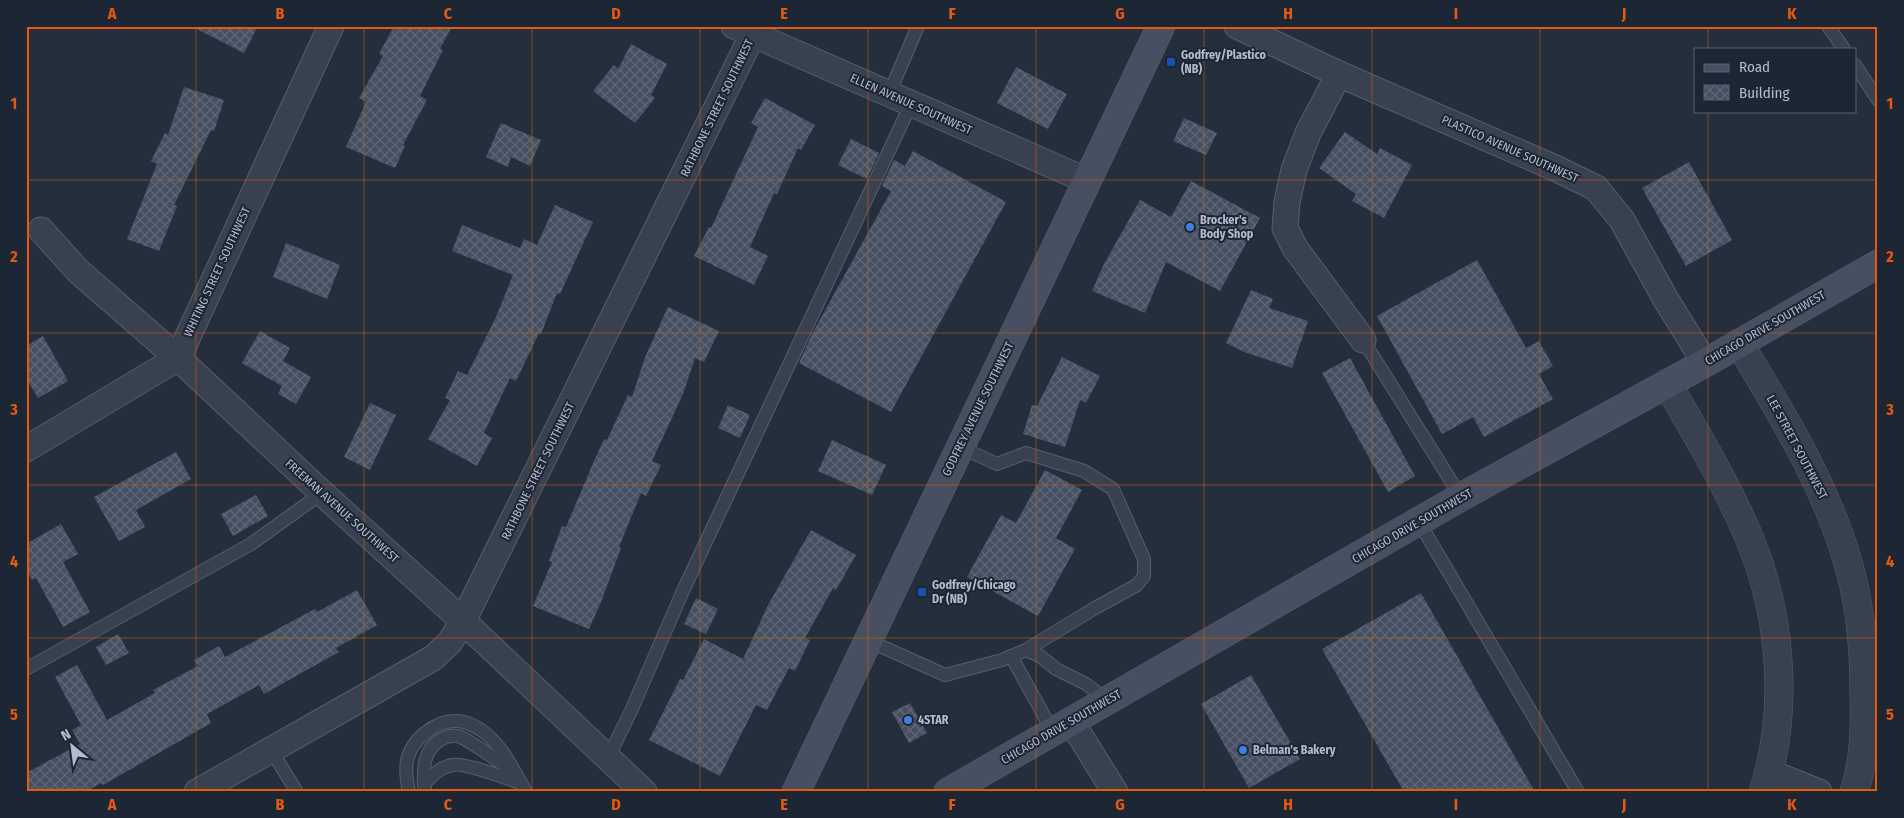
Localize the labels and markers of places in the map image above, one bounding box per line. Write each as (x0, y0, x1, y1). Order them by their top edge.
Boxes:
place label: Godfrey/Plastico (NB) (1181, 48, 1266, 76)
marker: Godfrey/Plastico (NB) (1165, 56, 1177, 68)
place label: Brocker's Body Shop (1200, 213, 1254, 241)
marker: Brocker's Body Shop (1184, 221, 1196, 233)
place label: Godfrey/Chicago Dr (NB) (932, 578, 1016, 606)
marker: Godfrey/Chicago Dr (NB) (916, 586, 928, 598)
place label: 4STAR (918, 713, 949, 727)
marker: 4STAR (902, 714, 914, 726)
place label: Belman's Bakery (1253, 743, 1336, 757)
marker: Belman's Bakery (1237, 744, 1249, 756)

